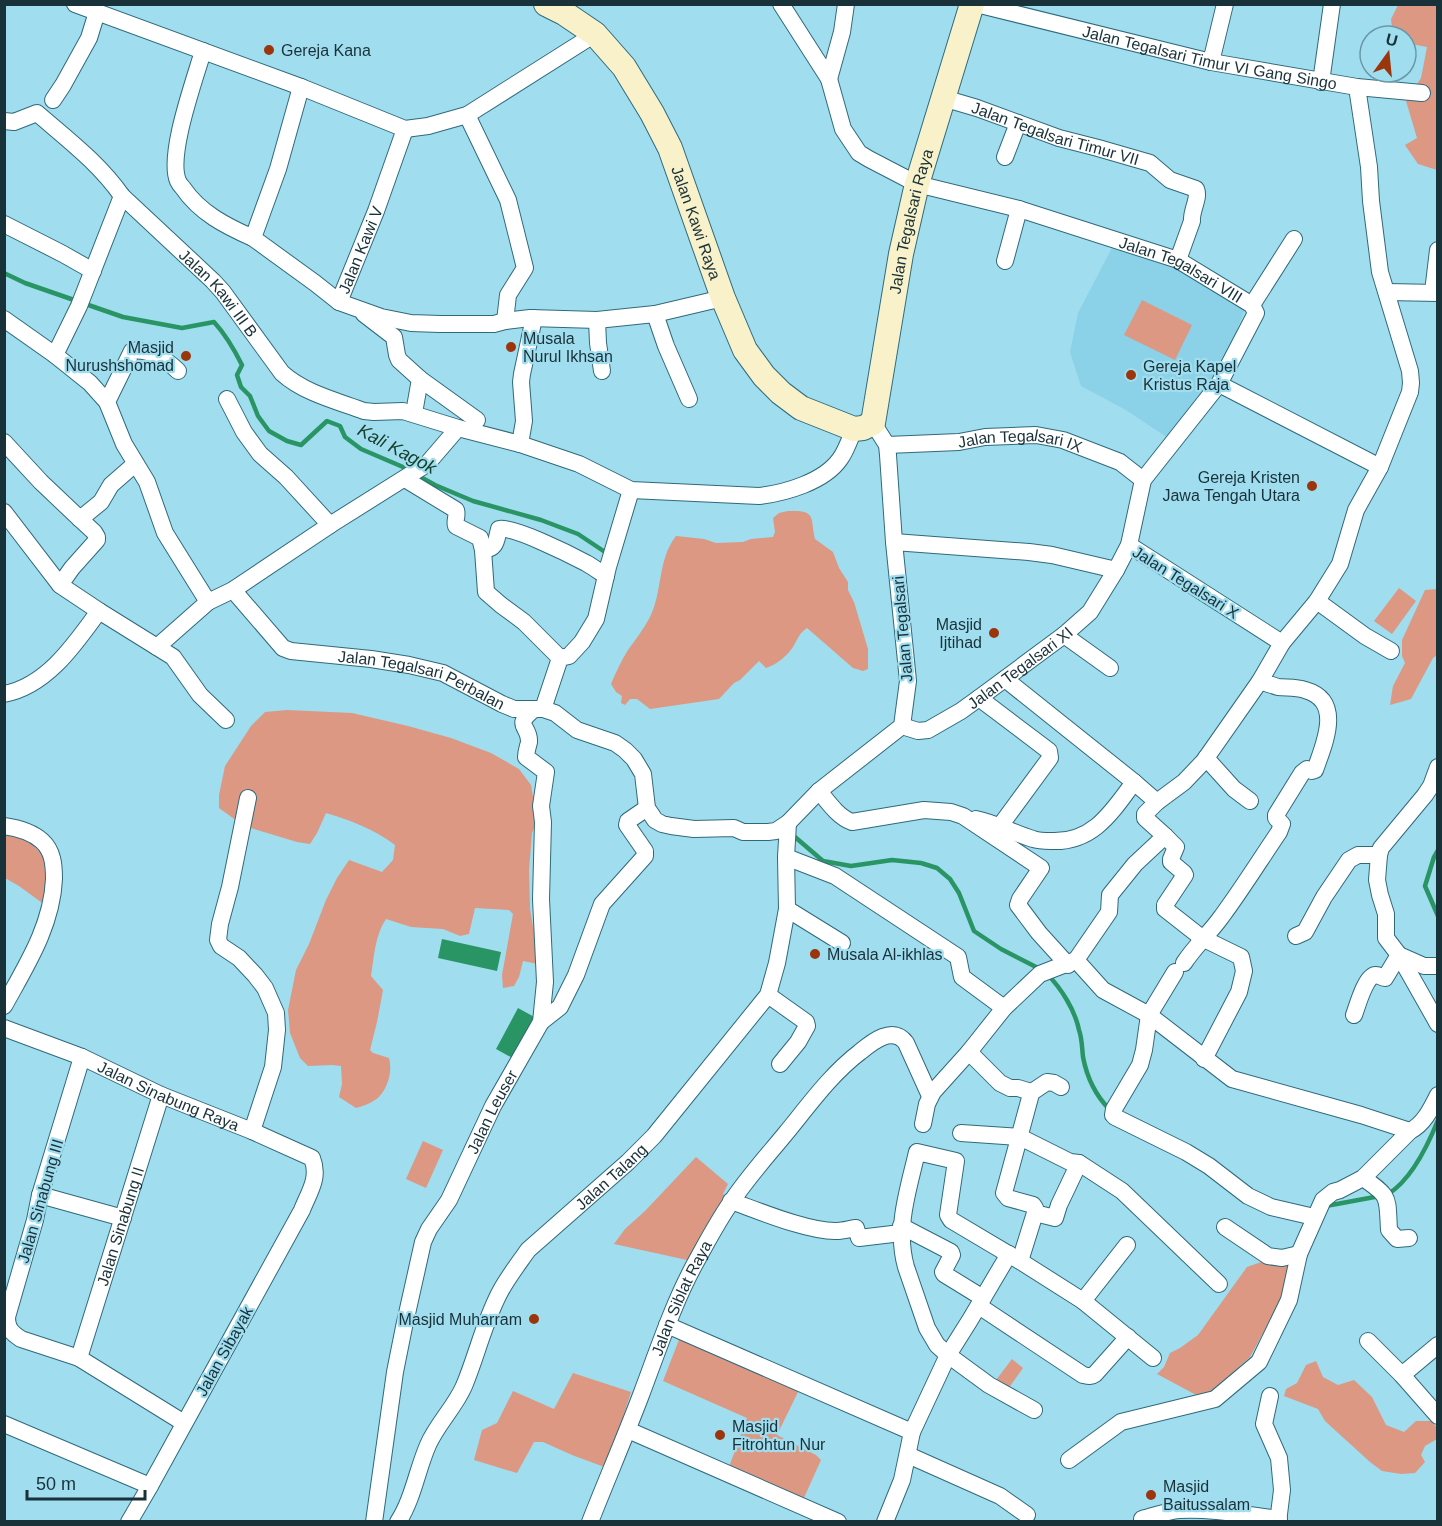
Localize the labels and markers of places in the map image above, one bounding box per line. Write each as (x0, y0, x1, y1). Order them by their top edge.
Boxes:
place label: Gereja Kana (281, 42, 371, 59)
marker: Gereja Kana (262, 43, 276, 57)
place label: Musala Nurul Ikhsan (523, 330, 613, 365)
place label: Masjid Nurushshomad (66, 339, 174, 374)
marker: Musala Nurul Ikhsan (504, 340, 518, 354)
marker: Masjid Nurushshomad (179, 349, 193, 363)
place label: Gereja Kapel Kristus Raja (1143, 358, 1236, 393)
marker: Gereja Kapel Kristus Raja (1124, 368, 1138, 382)
place label: Gereja Kristen Jawa Tengah Utara (1162, 469, 1300, 504)
marker: Gereja Kristen Jawa Tengah Utara (1305, 479, 1319, 493)
place label: Masjid Ijtihad (936, 616, 982, 651)
marker: Masjid Ijtihad (987, 626, 1001, 640)
place label: Musala Al-ikhlas (827, 946, 943, 963)
marker: Musala Al-ikhlas (808, 947, 822, 961)
place label: Masjid Muharram (398, 1311, 522, 1328)
marker: Masjid Muharram (527, 1312, 541, 1326)
place label: Masjid Fitrohtun Nur (732, 1418, 826, 1453)
marker: Masjid Fitrohtun Nur (713, 1428, 727, 1442)
place label: Masjid Baitussalam (1163, 1478, 1250, 1513)
marker: Masjid Baitussalam (1144, 1488, 1158, 1502)

